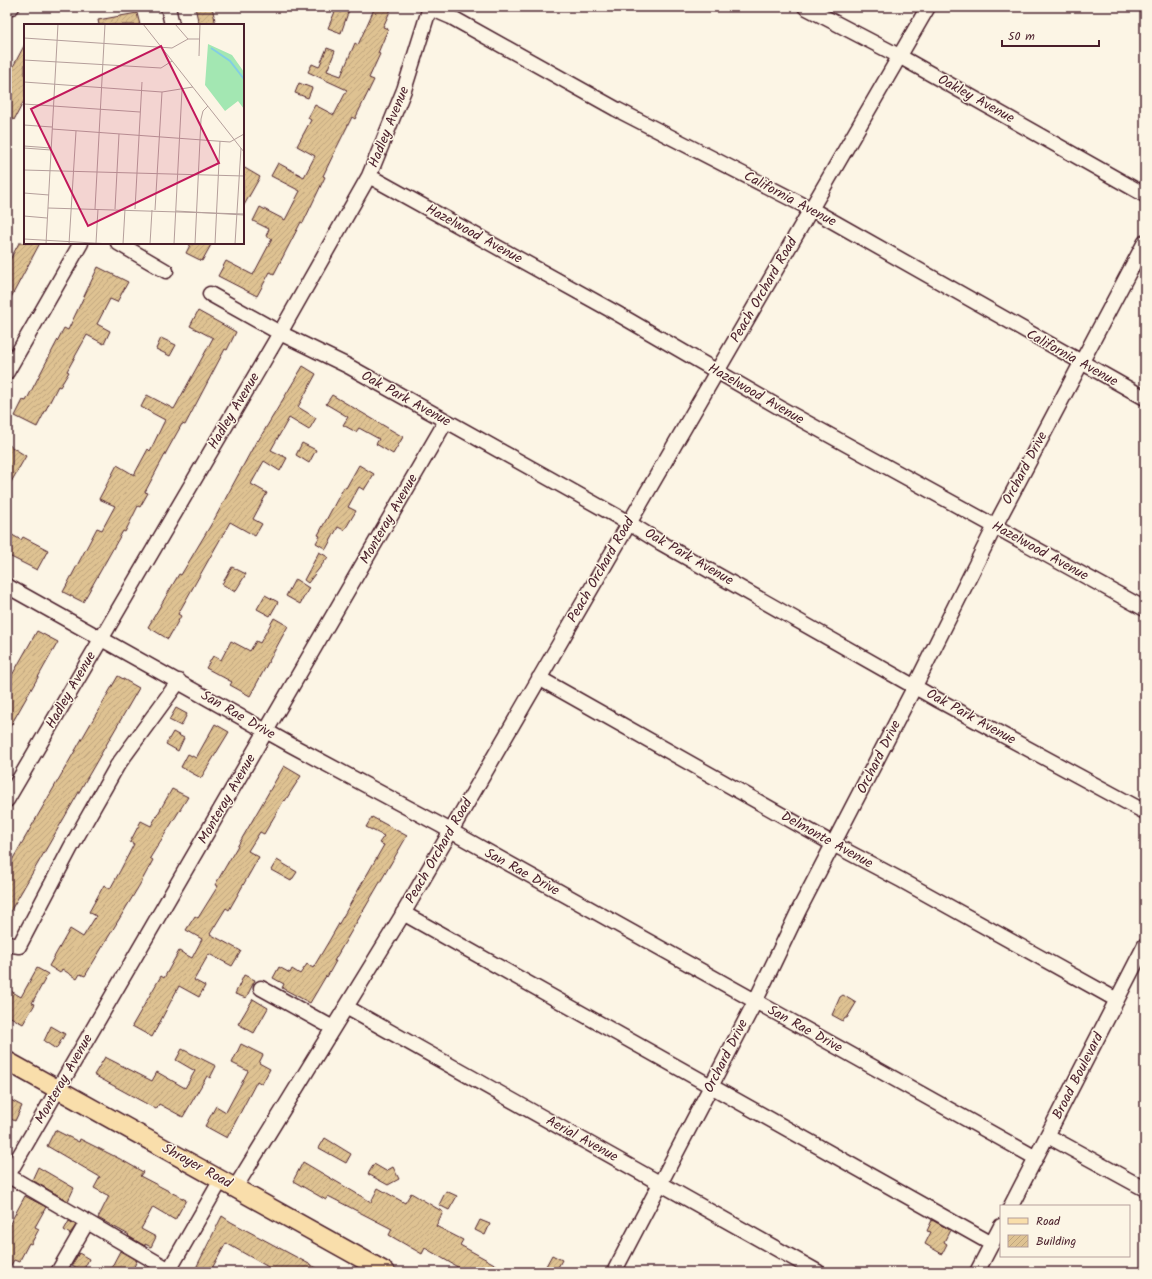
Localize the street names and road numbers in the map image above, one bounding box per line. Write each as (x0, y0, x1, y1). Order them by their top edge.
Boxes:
street label: Oakley Avenue (934, 69, 1019, 130)
street label: Hadley Avenue (363, 82, 416, 171)
street label: California Avenue (740, 165, 841, 233)
street label: Hazelwood Avenue (422, 198, 527, 270)
street label: Peach Orchard Road (725, 232, 804, 347)
street label: California Avenue (1022, 324, 1123, 393)
street label: Hazelwood Avenue (704, 358, 809, 431)
street label: Oak Park Avenue (357, 365, 455, 433)
street label: Hadley Avenue (202, 368, 266, 454)
street label: Orchard Drive (997, 427, 1054, 508)
street label: Monteray Avenue (354, 469, 424, 568)
street label: Peach Orchard Road (562, 512, 641, 627)
street label: Hazelwood Avenue (988, 515, 1093, 587)
street label: Oak Park Avenue (640, 523, 738, 592)
street label: Hadley Avenue (40, 647, 102, 733)
street label: Oak Park Avenue (922, 683, 1020, 751)
street label: San Rae Drive (197, 685, 280, 746)
street label: Orchard Drive (851, 716, 907, 798)
street label: Monteray Avenue (192, 749, 262, 848)
street label: Peach Orchard Road (400, 793, 479, 908)
street label: Delmonte Avenue (777, 806, 878, 875)
street label: San Rae Drive (480, 842, 564, 902)
street label: San Rae Drive (763, 999, 847, 1059)
street label: Orchard Drive (698, 1015, 754, 1097)
street label: Broad Boulevard (1047, 1028, 1110, 1123)
street label: Monteray Avenue (29, 1029, 99, 1128)
street label: Aerial Avenue (542, 1110, 623, 1168)
street label: Shroyer Road (158, 1138, 237, 1195)

